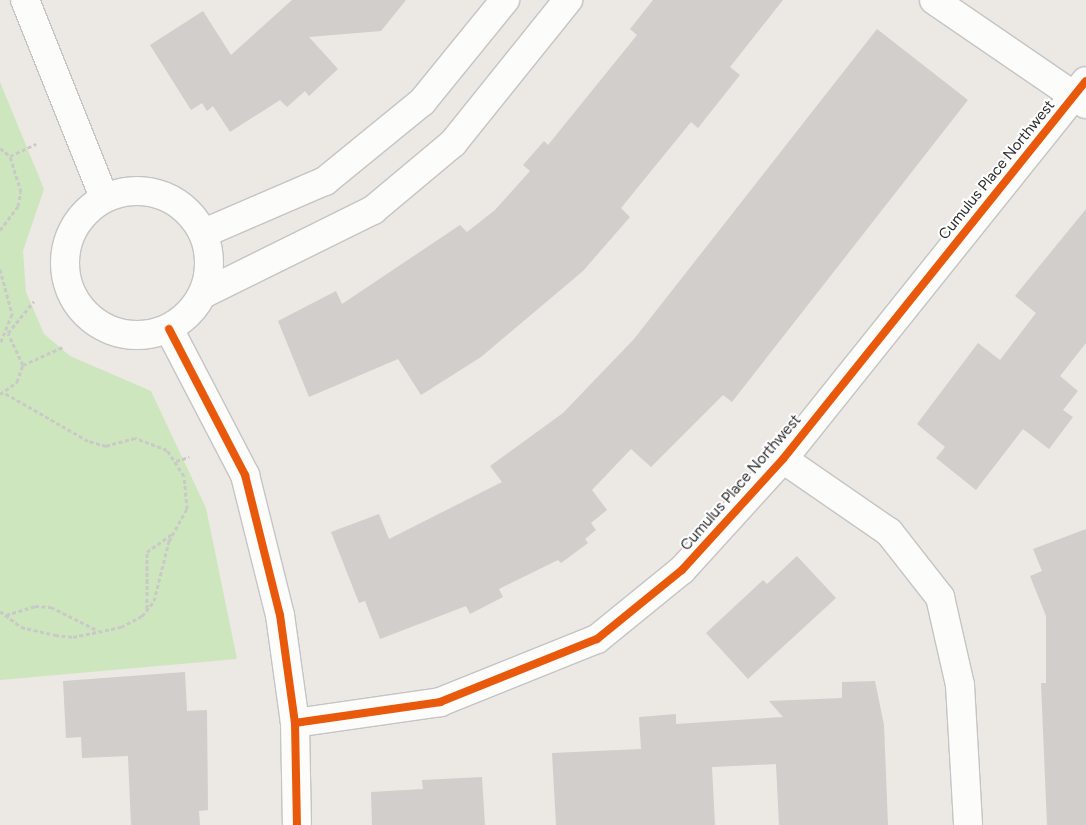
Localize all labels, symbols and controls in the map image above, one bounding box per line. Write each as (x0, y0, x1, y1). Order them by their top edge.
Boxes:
street label: Cumulus Place Northwest (935, 97, 1059, 243)
street label: Cumulus Place Northwest (677, 411, 805, 555)

